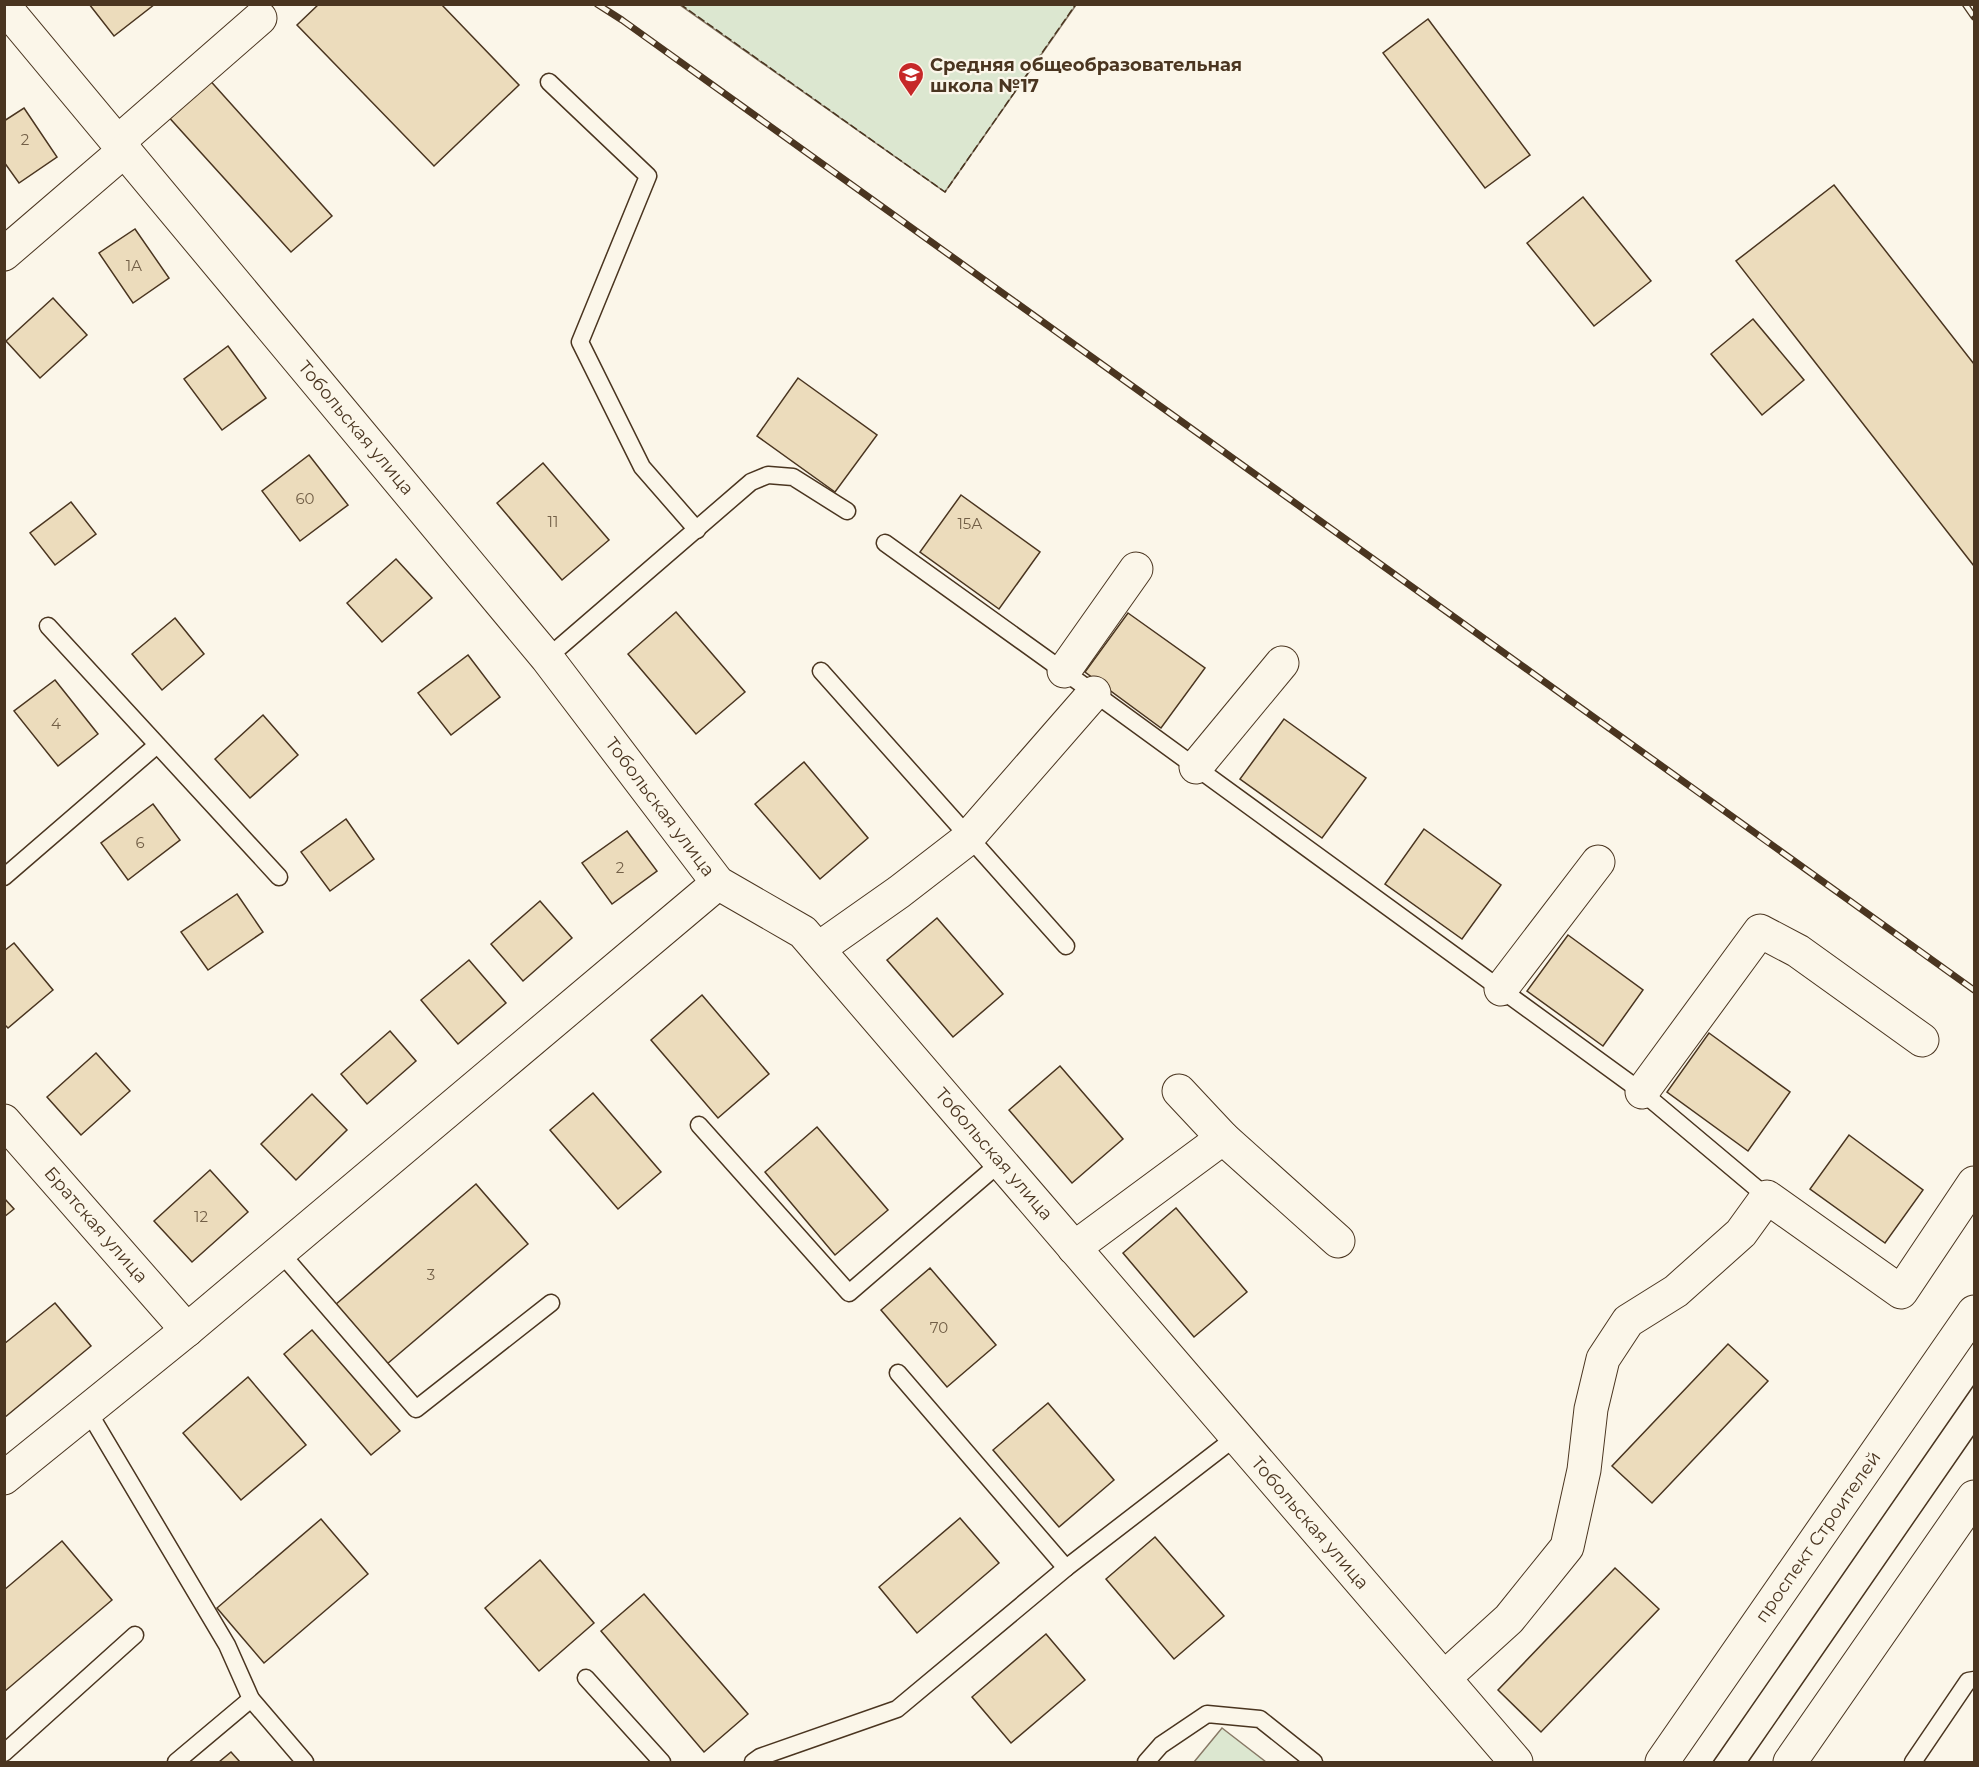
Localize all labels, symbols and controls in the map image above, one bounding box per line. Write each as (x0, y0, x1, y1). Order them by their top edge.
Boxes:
place label: Средняя общеобразовательная школа №17 (930, 54, 1242, 97)
school or university icon: Средняя общеобразовательная школа №17 (896, 60, 926, 98)
house number: 2 (21, 130, 29, 149)
house number: 1А (126, 256, 142, 275)
street label: Тобольская улица (293, 356, 419, 500)
house number: 60 (295, 489, 315, 508)
house number: 11 (548, 512, 558, 531)
house number: 15А (957, 514, 983, 533)
house number: 4 (51, 714, 61, 733)
street label: Тобольская улица (600, 733, 720, 881)
house number: 6 (135, 833, 145, 852)
house number: 2 (616, 858, 624, 877)
street label: Тобольская улица (930, 1083, 1058, 1225)
street label: Братская улица (40, 1162, 152, 1288)
house number: 12 (194, 1207, 208, 1226)
house number: 3 (427, 1265, 435, 1284)
house number: 70 (930, 1318, 948, 1337)
street label: проспект Строителей (1750, 1447, 1886, 1627)
street label: Тобольская улица (1246, 1452, 1374, 1594)

